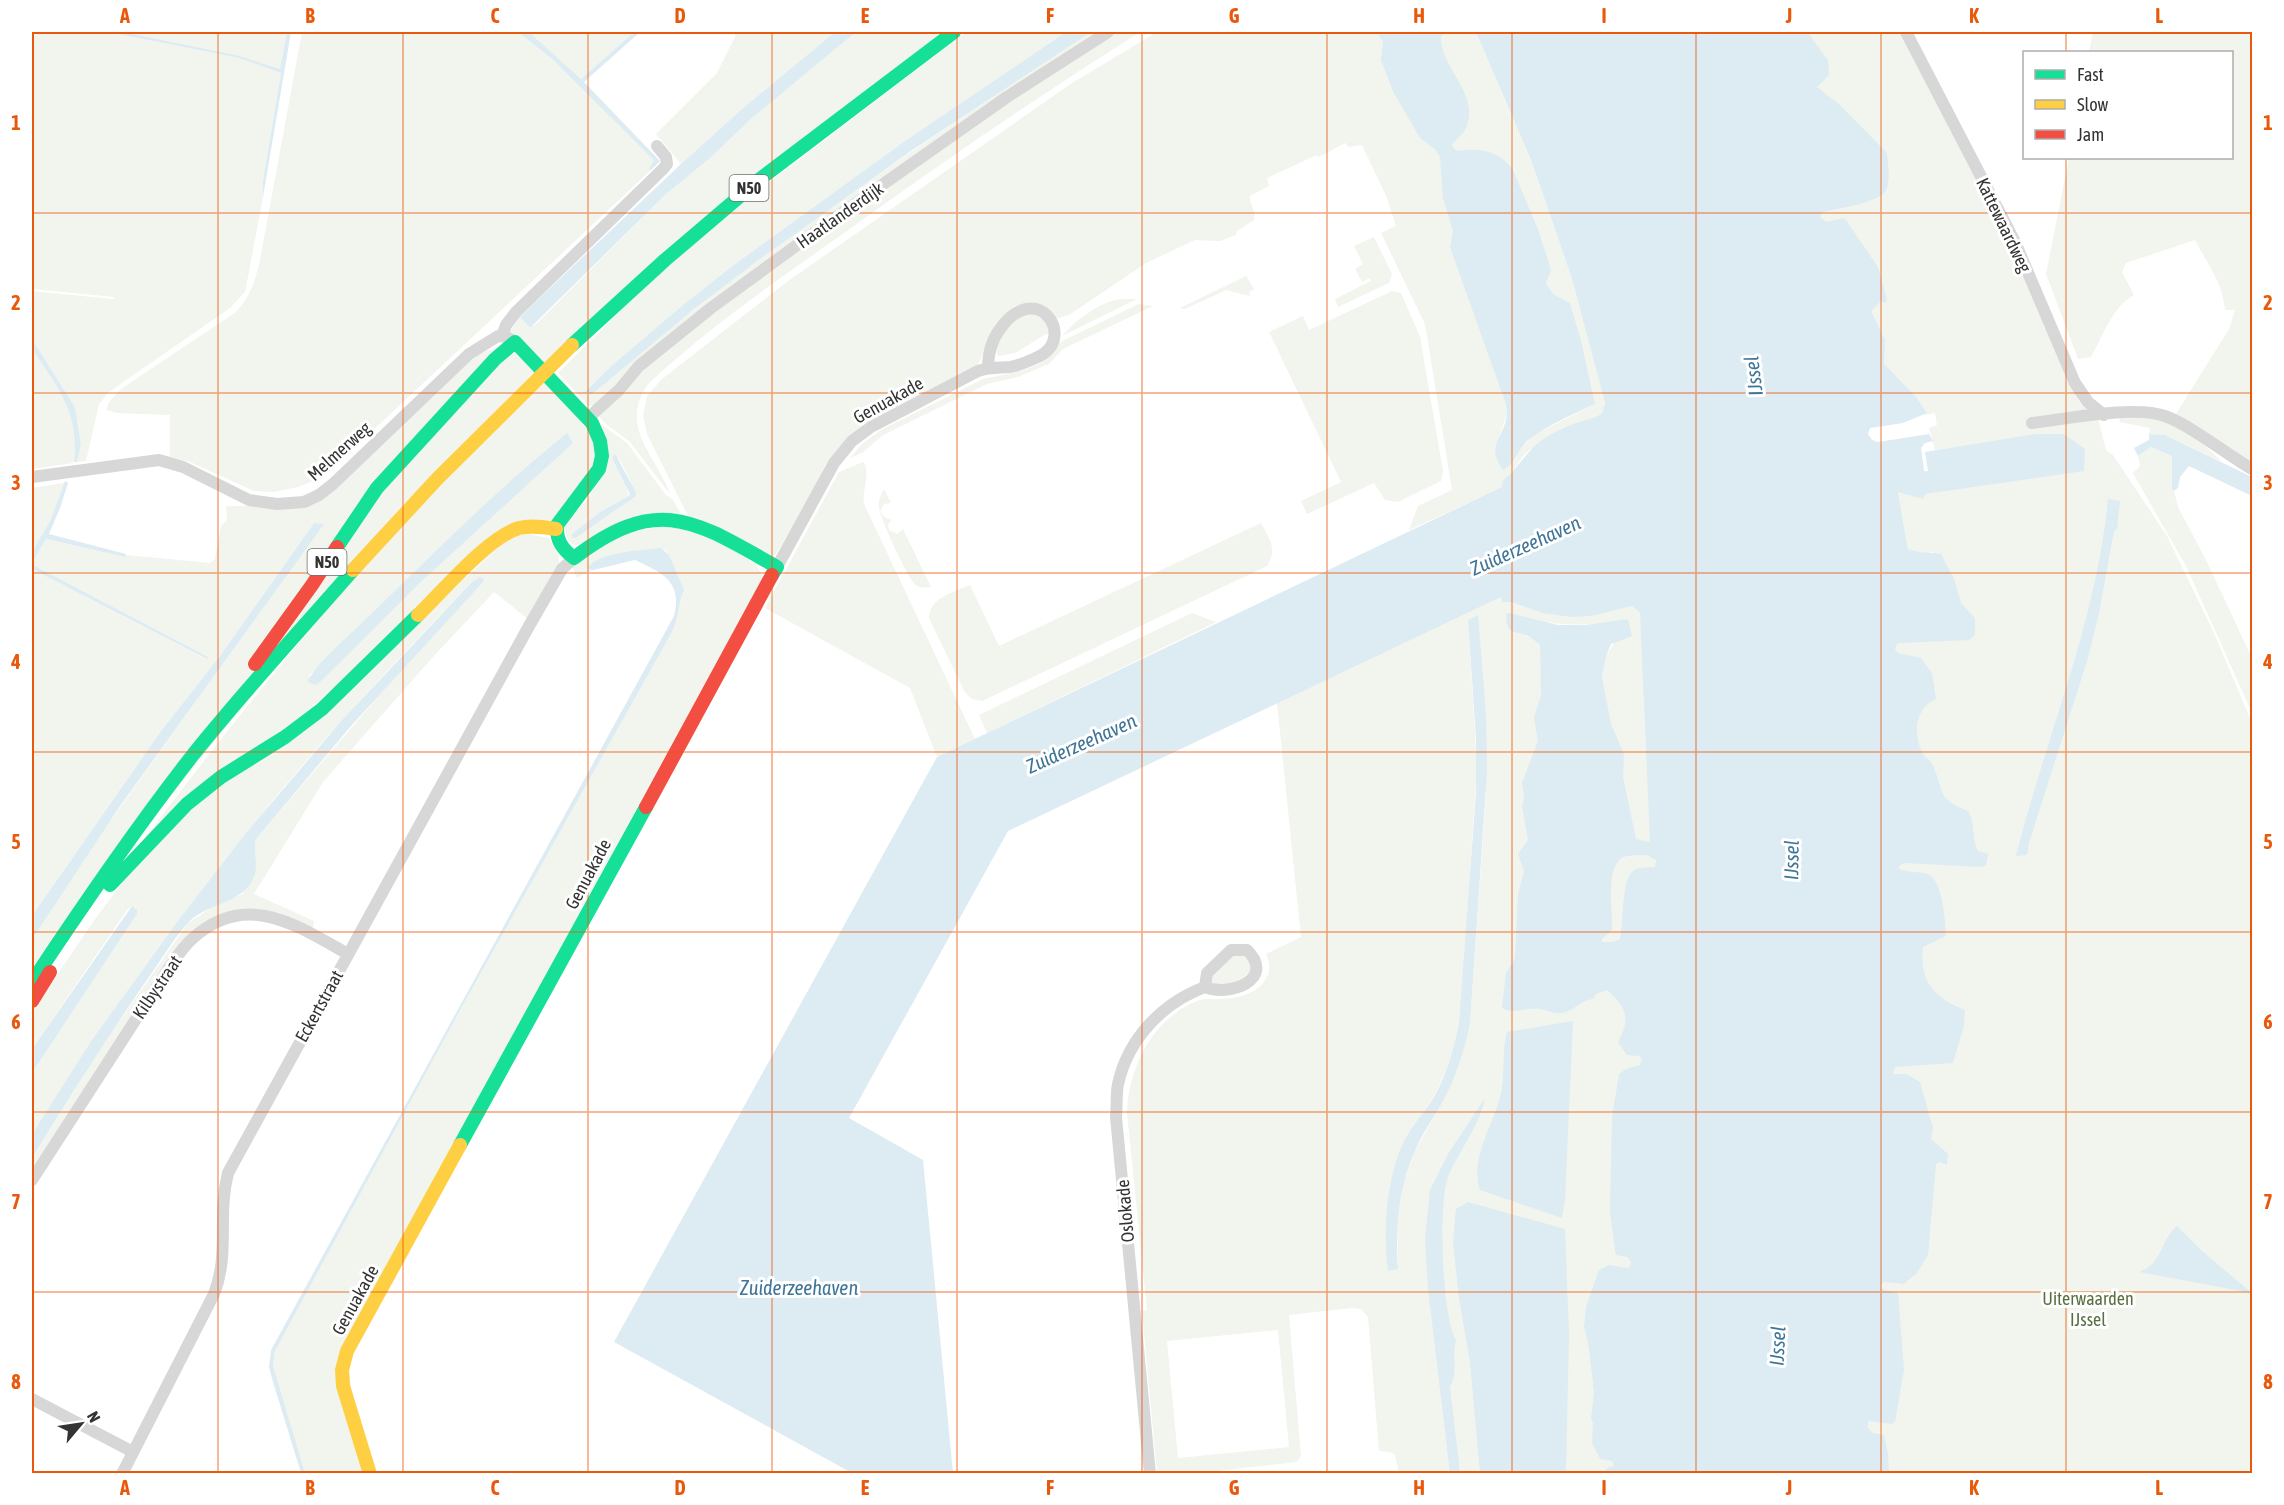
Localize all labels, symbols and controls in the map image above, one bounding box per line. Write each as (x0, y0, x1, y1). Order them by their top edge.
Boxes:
text: A (119, 4, 130, 27)
text: B (305, 4, 315, 27)
text: C (491, 4, 500, 27)
text: D (674, 4, 686, 27)
text: E (861, 4, 870, 27)
text: F (1046, 4, 1054, 27)
text: G (1229, 4, 1240, 27)
text: H (1413, 4, 1425, 27)
text: I (1601, 4, 1607, 27)
text: J (1785, 4, 1792, 27)
text: K (1969, 4, 1979, 27)
text: L (2155, 4, 2163, 27)
legend (2023, 51, 2233, 159)
text: Fast (2077, 64, 2104, 85)
text: Slow (2077, 94, 2108, 115)
text: 1 (11, 111, 21, 134)
text: 1 (2263, 111, 2273, 134)
text: Jam (2077, 124, 2104, 145)
street label: Kattewaardweg (1972, 174, 2036, 276)
road number: N50 (730, 175, 768, 201)
street label: Haatlanderdijk (793, 177, 887, 253)
text: 2 (11, 291, 21, 314)
text: 2 (2263, 291, 2273, 314)
water label: IJssel (1739, 355, 1767, 397)
street label: Genuakade (849, 372, 927, 428)
street label: Melmerweg (303, 417, 375, 485)
text: 3 (11, 471, 21, 494)
text: 3 (2263, 471, 2273, 494)
water label: Zuiderzeehaven (1466, 510, 1584, 580)
road number: N50 (308, 549, 346, 575)
text: 4 (10, 650, 21, 673)
text: 4 (2262, 650, 2273, 673)
water label: Zuiderzeehaven (1022, 708, 1140, 778)
text: 5 (11, 830, 21, 853)
text: 5 (2263, 830, 2273, 853)
street label: Genuakade (561, 835, 615, 913)
water label: IJssel (1779, 840, 1803, 880)
street label: Kilbystraat (128, 951, 186, 1023)
street label: Eckertstraat (291, 966, 347, 1046)
text: 6 (11, 1010, 21, 1033)
text: 6 (2263, 1010, 2273, 1033)
street label: Oslokade (1112, 1179, 1138, 1243)
text: 7 (11, 1190, 21, 1213)
text: 7 (2263, 1190, 2273, 1213)
street label: Genuakade (327, 1261, 383, 1339)
water label: Zuiderzeehaven (740, 1276, 858, 1299)
park label: Uiterwaarden IJssel (2042, 1288, 2134, 1330)
water label: IJssel (1764, 1325, 1790, 1367)
text: 8 (11, 1370, 21, 1393)
text: 8 (2263, 1370, 2273, 1393)
north arrow (51, 1394, 111, 1454)
text: N (84, 1408, 104, 1425)
text: A (119, 1476, 130, 1499)
text: B (305, 1476, 315, 1499)
text: C (491, 1476, 500, 1499)
text: D (674, 1476, 686, 1499)
text: E (861, 1476, 870, 1499)
text: F (1046, 1476, 1054, 1499)
text: G (1229, 1476, 1240, 1499)
text: H (1413, 1476, 1425, 1499)
text: I (1601, 1476, 1607, 1499)
text: J (1785, 1476, 1792, 1499)
text: K (1969, 1476, 1979, 1499)
text: L (2155, 1476, 2163, 1499)

